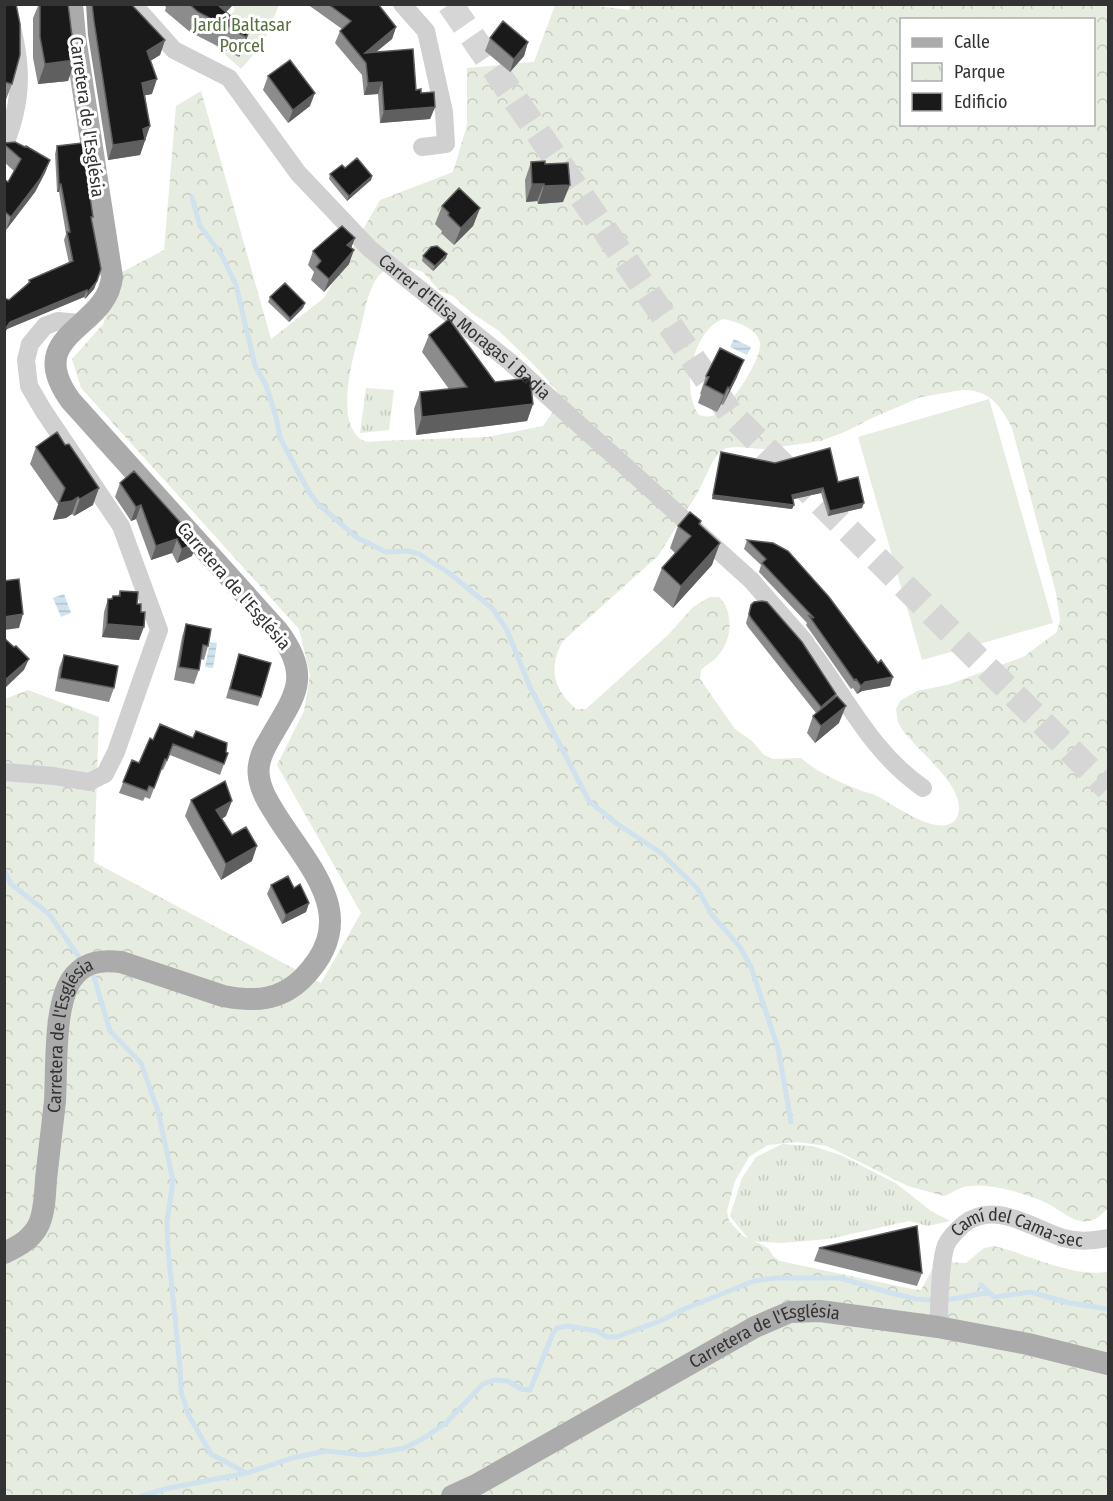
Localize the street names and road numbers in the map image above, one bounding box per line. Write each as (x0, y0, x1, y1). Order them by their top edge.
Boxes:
street label: Carretera de l'Església (65, 35, 109, 199)
street label: Carrer d'Elisa Moragas i Badia (374, 249, 555, 405)
street label: Carretera de l'Església (173, 518, 296, 654)
street label: Carretera de l'Església (43, 953, 97, 1114)
street label: Camí del Cama-sec (946, 1203, 1084, 1252)
street label: Carretera de l'Església (685, 1300, 841, 1373)

